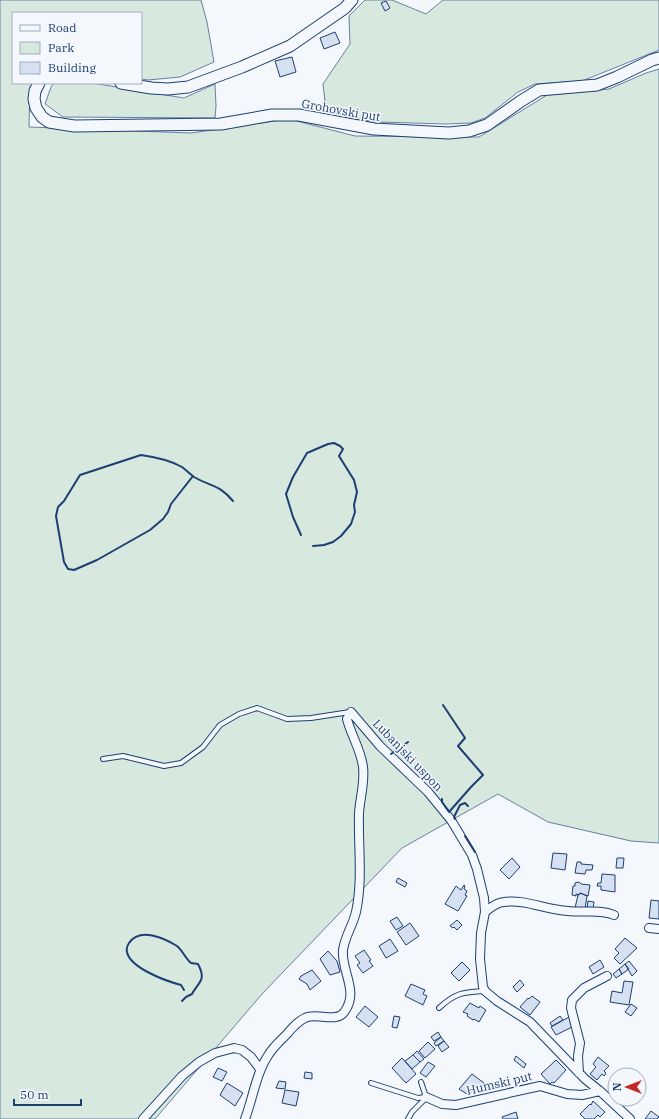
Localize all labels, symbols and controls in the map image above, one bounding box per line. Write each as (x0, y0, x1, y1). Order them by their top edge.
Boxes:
legend (12, 12, 142, 84)
text: Road (48, 20, 77, 35)
text: Park (48, 40, 74, 55)
text: Building (48, 60, 96, 75)
street label: Grohovski put (300, 96, 382, 124)
street label: Lubanjski uspon (370, 716, 446, 794)
north arrow (607, 1067, 647, 1107)
street label: Humski put (465, 1068, 533, 1098)
scale bar (14, 1081, 81, 1107)
text: N (610, 1082, 624, 1091)
text: 50 m (20, 1087, 49, 1102)

